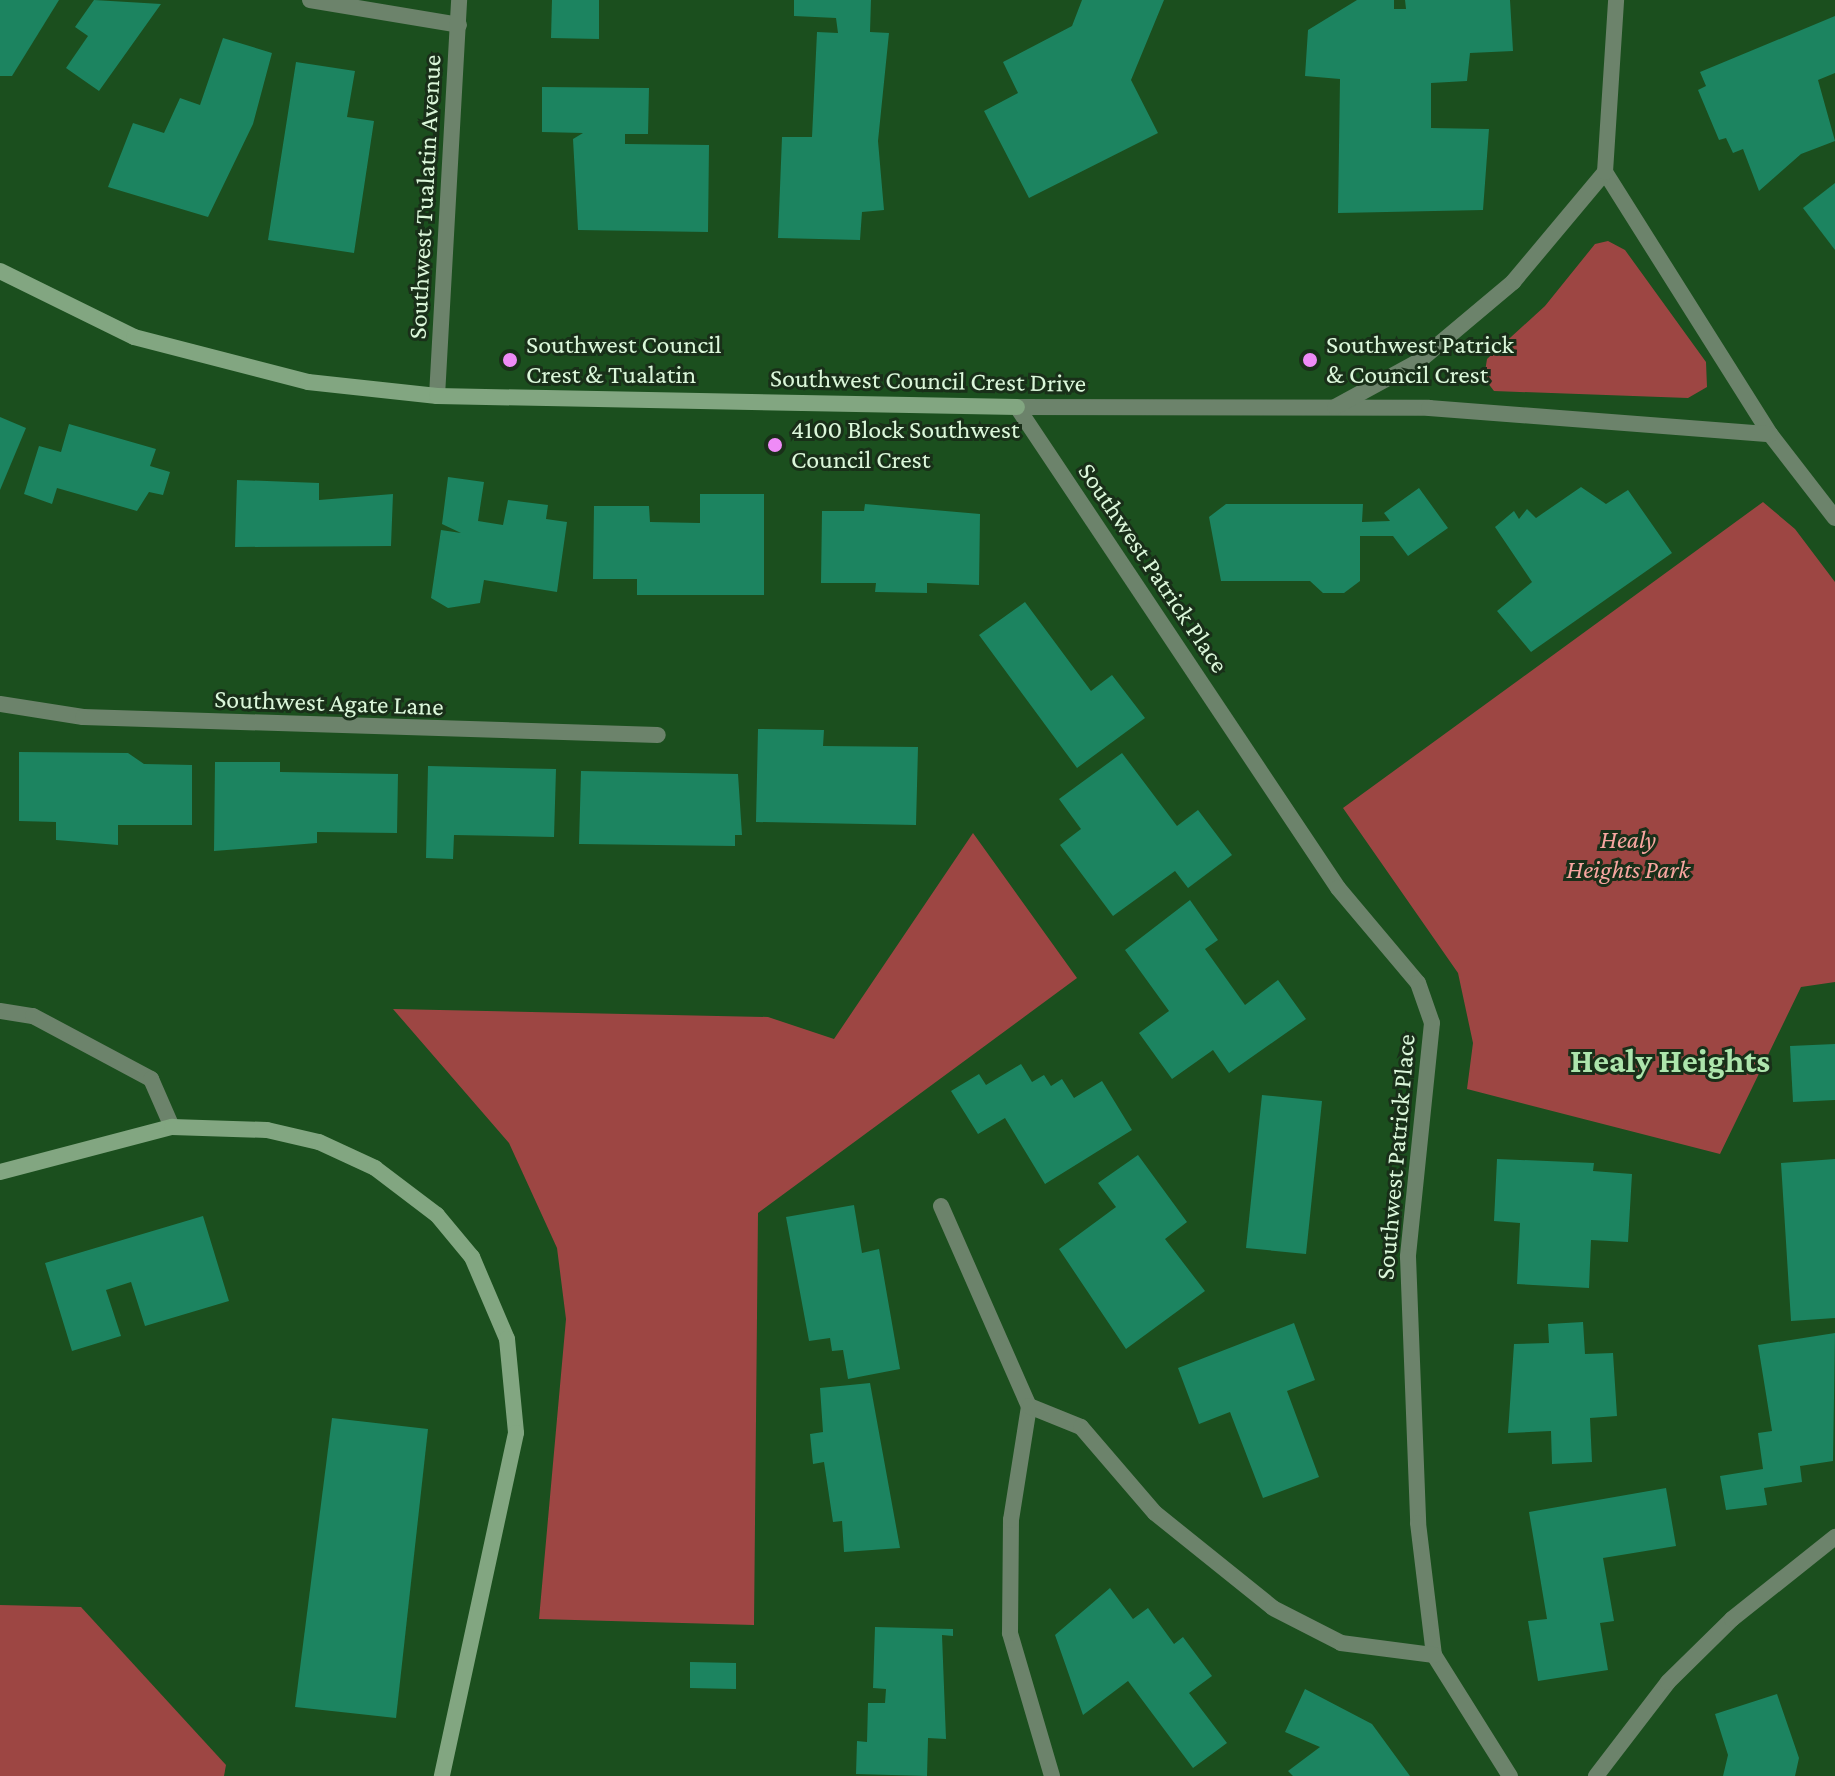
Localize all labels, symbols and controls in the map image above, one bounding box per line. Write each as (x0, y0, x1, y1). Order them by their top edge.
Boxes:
street label: Southwest Tualatin Avenue (402, 54, 448, 340)
place label: Southwest Council Crest & Tualatin (526, 329, 722, 390)
place label: Southwest Patrick & Council Crest (1326, 329, 1514, 390)
marker: Southwest Council Crest & Tualatin (501, 351, 519, 369)
marker: Southwest Patrick & Council Crest (1301, 351, 1319, 369)
street label: Southwest Council Crest Drive (770, 363, 1086, 399)
place label: 4100 Block Southwest Council Crest (791, 414, 1020, 476)
marker: 4100 Block Southwest Council Crest (766, 436, 784, 454)
street label: Southwest Patrick Place (1071, 457, 1235, 679)
street label: Southwest Agate Lane (214, 683, 444, 723)
park label: Healy Heights Park (1566, 824, 1690, 886)
street label: Southwest Patrick Place (1370, 1033, 1422, 1281)
district label: Healy Heights (1570, 1041, 1770, 1081)

